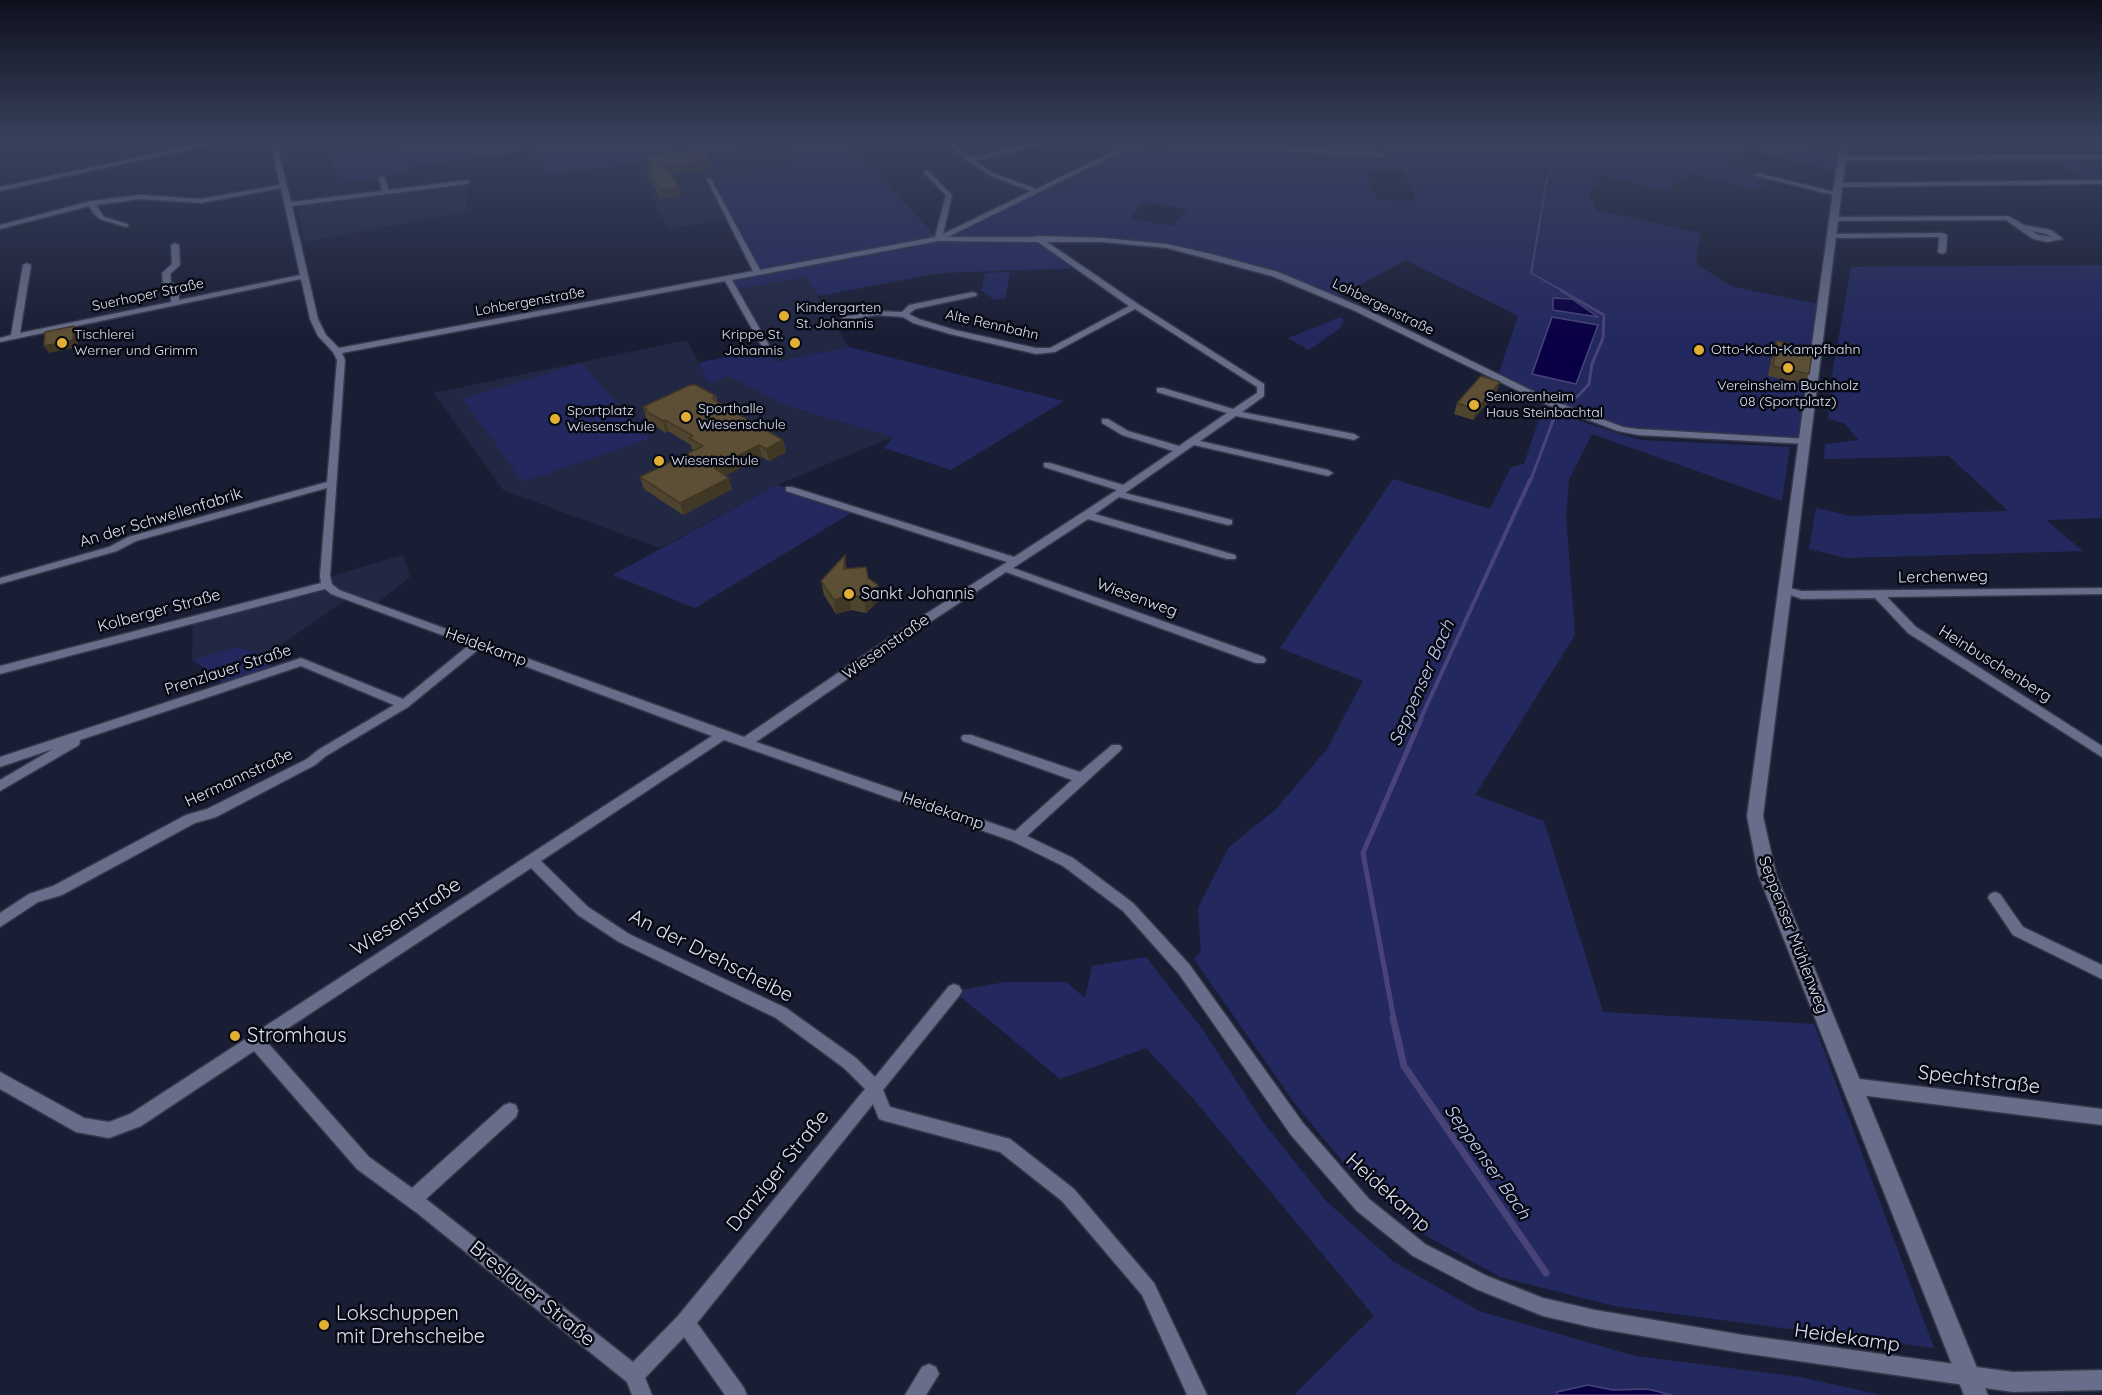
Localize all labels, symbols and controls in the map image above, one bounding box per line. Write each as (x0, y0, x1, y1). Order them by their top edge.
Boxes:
street label: Suerhoper Straße (91, 275, 205, 315)
street label: Lohbergenstraße (1329, 275, 1437, 339)
street label: Lohbergenstraße (474, 284, 586, 320)
place label: Kindergarten St. Johannis (796, 300, 881, 332)
street label: Alte Rennbahn (944, 306, 1040, 344)
marker: Kindergarten St. Johannis (777, 309, 791, 323)
place label: Tischlerei Werner und Grimm (74, 327, 198, 360)
place label: Krippe St. Johannis (721, 327, 783, 360)
marker: Tischlerei Werner und Grimm (55, 336, 69, 350)
marker: Krippe St. Johannis (788, 336, 802, 350)
place label: Otto-Koch-Kampfbahn (1711, 342, 1861, 358)
marker: Otto-Koch-Kampfbahn (1692, 343, 1706, 357)
marker: Vereinsheim Buchholz 08 (Sportplatz) (1781, 361, 1795, 375)
place label: Vereinsheim Buchholz 08 (Sportplatz) (1717, 378, 1859, 410)
place label: Seniorenheim Haus Steinbachtal (1486, 389, 1603, 422)
marker: Seniorenheim Haus Steinbachtal (1467, 398, 1481, 412)
place label: Sporthalle Wiesenschule (698, 401, 786, 434)
place label: Sportplatz Wiesenschule (567, 403, 655, 436)
marker: Sporthalle Wiesenschule (679, 410, 693, 424)
marker: Sportplatz Wiesenschule (548, 412, 562, 426)
place label: Wiesenschule (671, 453, 759, 469)
marker: Wiesenschule (652, 454, 666, 468)
street label: An der Schwellenfabrik (77, 484, 245, 552)
street label: Lerchenweg (1898, 567, 1988, 587)
street label: Wiesenweg (1094, 574, 1180, 622)
place label: Sankt Johannis (861, 584, 974, 604)
street label: Kolberger Straße (95, 585, 223, 637)
marker: Sankt Johannis (842, 587, 856, 601)
street label: Wiesenstraße (839, 610, 933, 684)
water label: Seppenser Bach (1385, 617, 1459, 749)
street label: Heinbuschenberg (1935, 621, 2055, 707)
street label: Heidekamp (443, 623, 529, 671)
street label: Prenzlauer Straße (162, 640, 294, 700)
street label: Hermannstraße (182, 745, 296, 811)
street label: Heidekamp (900, 788, 986, 834)
street label: Seppenser Mühlenweg (1754, 854, 1832, 1016)
street label: Wiesenstraße (347, 873, 465, 961)
street label: An der Drehscheibe (625, 904, 797, 1008)
place label: Stromhaus (247, 1024, 347, 1048)
marker: Stromhaus (228, 1029, 242, 1043)
street label: Spechtstraße (1917, 1061, 2041, 1099)
water label: Seppenser Bach (1439, 1100, 1535, 1224)
street label: Danziger Straße (722, 1105, 834, 1237)
street label: Heidekamp (1340, 1148, 1436, 1238)
street label: Breslauer Straße (464, 1236, 600, 1352)
place label: Lokschuppen mit Drehscheibe (336, 1302, 485, 1349)
marker: Lokschuppen mit Drehscheibe (317, 1318, 331, 1332)
street label: Heidekamp (1793, 1319, 1901, 1357)

